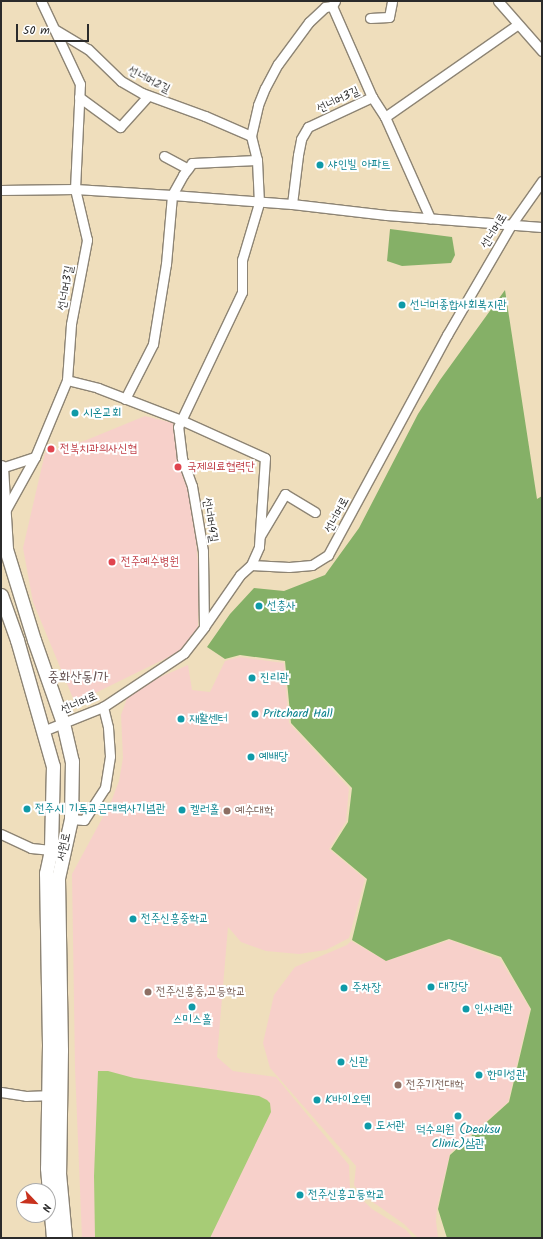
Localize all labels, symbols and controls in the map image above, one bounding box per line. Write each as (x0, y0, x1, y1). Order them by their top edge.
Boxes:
scale bar (18, 16, 91, 42)
text: 50 m (23, 21, 50, 40)
street label: 선너머2길 (125, 63, 173, 97)
street label: 선너머3길 (314, 84, 362, 116)
place label: 샤인빌 아파트 (328, 158, 391, 172)
marker: 샤인빌 아파트 (315, 160, 325, 170)
street label: 선너머로 (478, 211, 510, 251)
street label: 선너머3길 (55, 264, 77, 312)
place label: 선너머종합사회복지관 (410, 298, 507, 312)
marker: 선너머종합사회복지관 (397, 300, 407, 310)
place label: 시온교회 (83, 406, 122, 420)
marker: 시온교회 (70, 408, 80, 418)
place label: 전북치과의사신협 (60, 442, 137, 456)
marker: 전북치과의사신협 (45, 443, 57, 455)
place label: 국제의료협력단 (187, 460, 255, 474)
marker: 국제의료협력단 (172, 461, 184, 473)
street label: 선너머로 (322, 495, 352, 535)
street label: 선너머4길 (199, 497, 221, 543)
place label: 전주예수병원 (121, 555, 179, 569)
marker: 전주예수병원 (106, 556, 118, 568)
place label: 선충사 (267, 599, 296, 613)
marker: 선충사 (254, 601, 264, 611)
district label: 중화산동1가 (48, 669, 108, 685)
place label: 진리관 (260, 671, 289, 685)
marker: 진리관 (247, 673, 257, 683)
street label: 선너머로 (58, 689, 100, 717)
place label: Pritchard Hall (263, 707, 333, 721)
marker: Pritchard Hall (250, 709, 260, 719)
place label: 재활센터 (189, 712, 228, 726)
marker: 재활센터 (176, 714, 186, 724)
place label: 예배당 (259, 750, 288, 764)
marker: 예배당 (246, 752, 256, 762)
place label: 전주시 기독교근대역사기념관 (35, 802, 165, 816)
place label: 켈러홀 (190, 803, 219, 817)
marker: 전주시 기독교근대역사기념관 (22, 804, 32, 814)
place label: 예수대학 (235, 804, 274, 818)
marker: 켈러홀 (177, 805, 187, 815)
marker: 예수대학 (222, 806, 232, 816)
street label: 서원로 (54, 831, 74, 863)
place label: 전주신흥중학교 (141, 912, 209, 926)
marker: 전주신흥중학교 (128, 914, 138, 924)
place label: 대강당 (439, 980, 468, 994)
place label: 주차장 (352, 981, 381, 995)
marker: 대강당 (426, 982, 436, 992)
marker: 주차장 (339, 983, 349, 993)
place label: 전주신흥중,고등학교 (156, 985, 246, 999)
marker: 전주신흥중,고등학교 (143, 987, 153, 997)
marker: 스미스홀 (187, 1002, 197, 1012)
place label: 인사례관 (474, 1002, 513, 1016)
marker: 인사례관 (461, 1004, 471, 1014)
place label: 스미스홀 (173, 1013, 211, 1027)
place label: 신관 (349, 1055, 368, 1069)
marker: 신관 (336, 1057, 346, 1067)
place label: 한미성관 (487, 1068, 526, 1082)
marker: 한미성관 (474, 1070, 484, 1080)
place label: 전주기전대학 (406, 1078, 464, 1092)
marker: 전주기전대학 (393, 1080, 403, 1090)
place label: K바이오텍 (325, 1093, 371, 1107)
marker: K바이오텍 (312, 1095, 322, 1105)
marker: 덕수의원 (Deoksu Clinic)삼관 (453, 1111, 463, 1121)
place label: 도서관 (376, 1119, 405, 1133)
marker: 도서관 (363, 1121, 373, 1131)
place label: 덕수의원 (Deoksu Clinic)삼관 (416, 1123, 500, 1151)
north arrow (16, 1183, 56, 1223)
place label: 전주신흥고등학교 (308, 1188, 385, 1202)
marker: 전주신흥고등학교 (295, 1190, 305, 1200)
text: N (36, 1201, 56, 1215)

